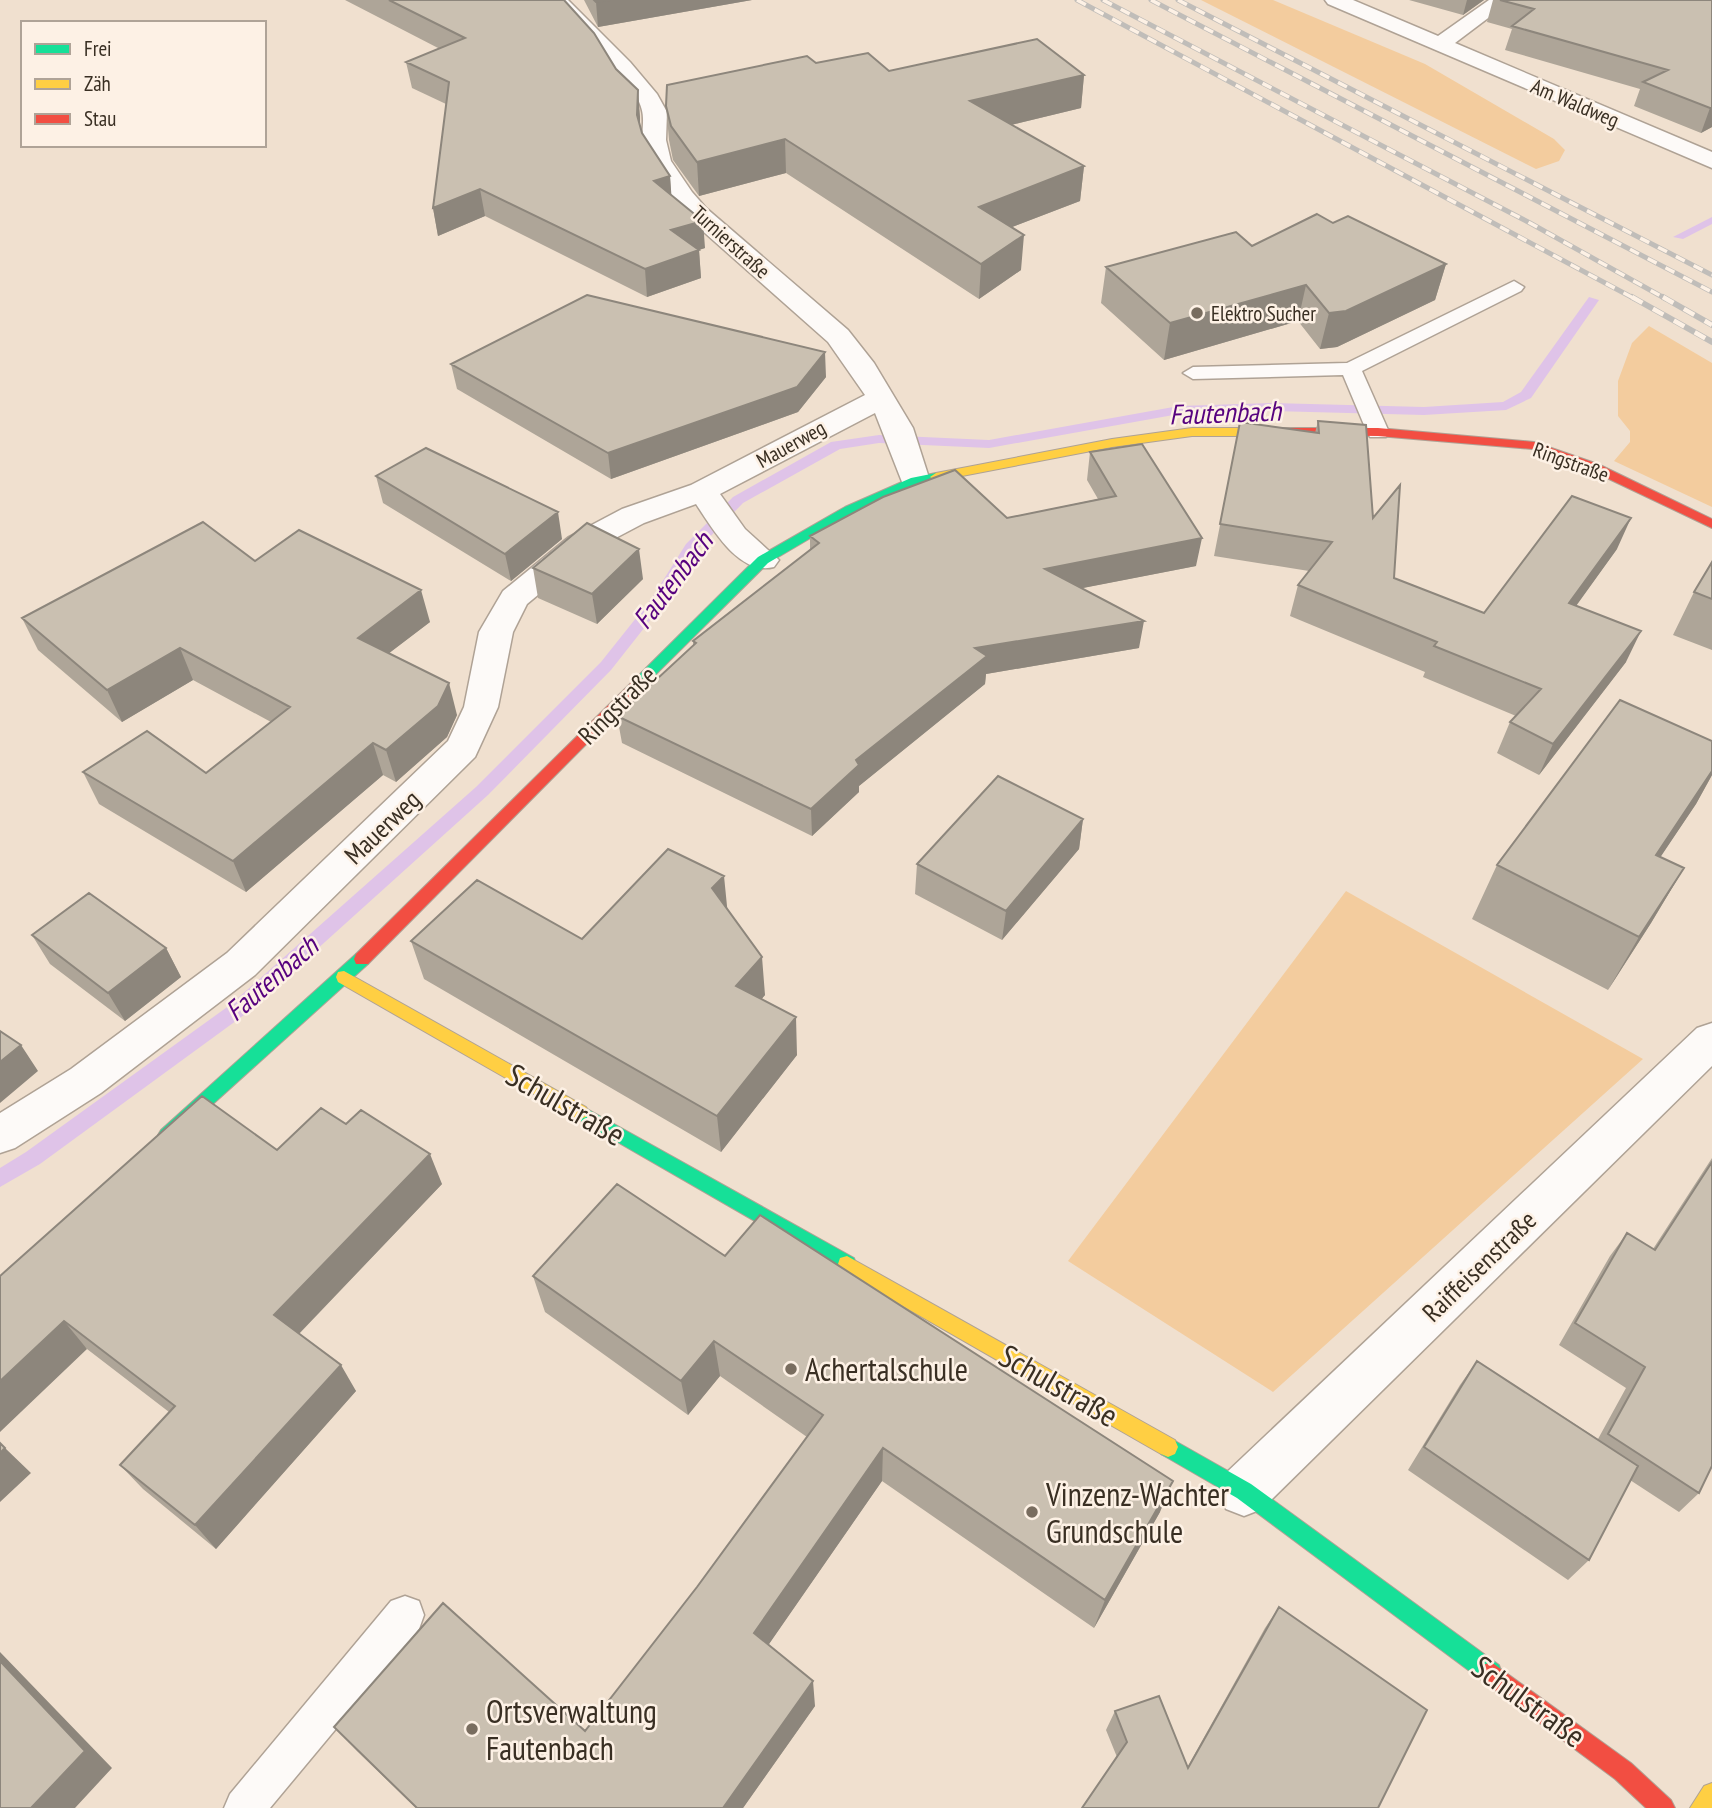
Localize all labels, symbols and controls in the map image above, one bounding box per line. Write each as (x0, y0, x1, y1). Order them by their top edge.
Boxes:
legend (21, 21, 266, 147)
text: Frei (84, 35, 112, 62)
text: Zäh (84, 70, 111, 97)
street label: Am Waldweg (1527, 72, 1623, 134)
text: Stau (84, 105, 116, 132)
street label: Turnierstraße (686, 200, 776, 284)
place label: Elektro Sucher (1211, 300, 1316, 327)
marker: Elektro Sucher (1189, 305, 1205, 321)
water label: Fautenbach (1168, 392, 1283, 432)
street label: Mauerweg (752, 414, 830, 474)
street label: Ringstraße (1529, 436, 1613, 488)
water label: Fautenbach (624, 523, 721, 636)
street label: Ringstraße (571, 659, 663, 751)
street label: Mauerweg (337, 783, 427, 871)
water label: Fautenbach (217, 926, 327, 1029)
street label: Schulstraße (499, 1053, 633, 1155)
street label: Raiffeisenstraße (1415, 1203, 1543, 1329)
street label: Schulstraße (992, 1334, 1126, 1436)
place label: Achertalschule (805, 1348, 968, 1390)
marker: Achertalschule (783, 1361, 799, 1377)
place label: Vinzenz-Wachter Grundschule (1045, 1473, 1229, 1552)
marker: Vinzenz-Wachter Grundschule (1024, 1504, 1040, 1520)
street label: Schulstraße (1464, 1646, 1594, 1756)
place label: Ortsverwaltung Fautenbach (486, 1690, 657, 1769)
marker: Ortsverwaltung Fautenbach (464, 1721, 480, 1737)

